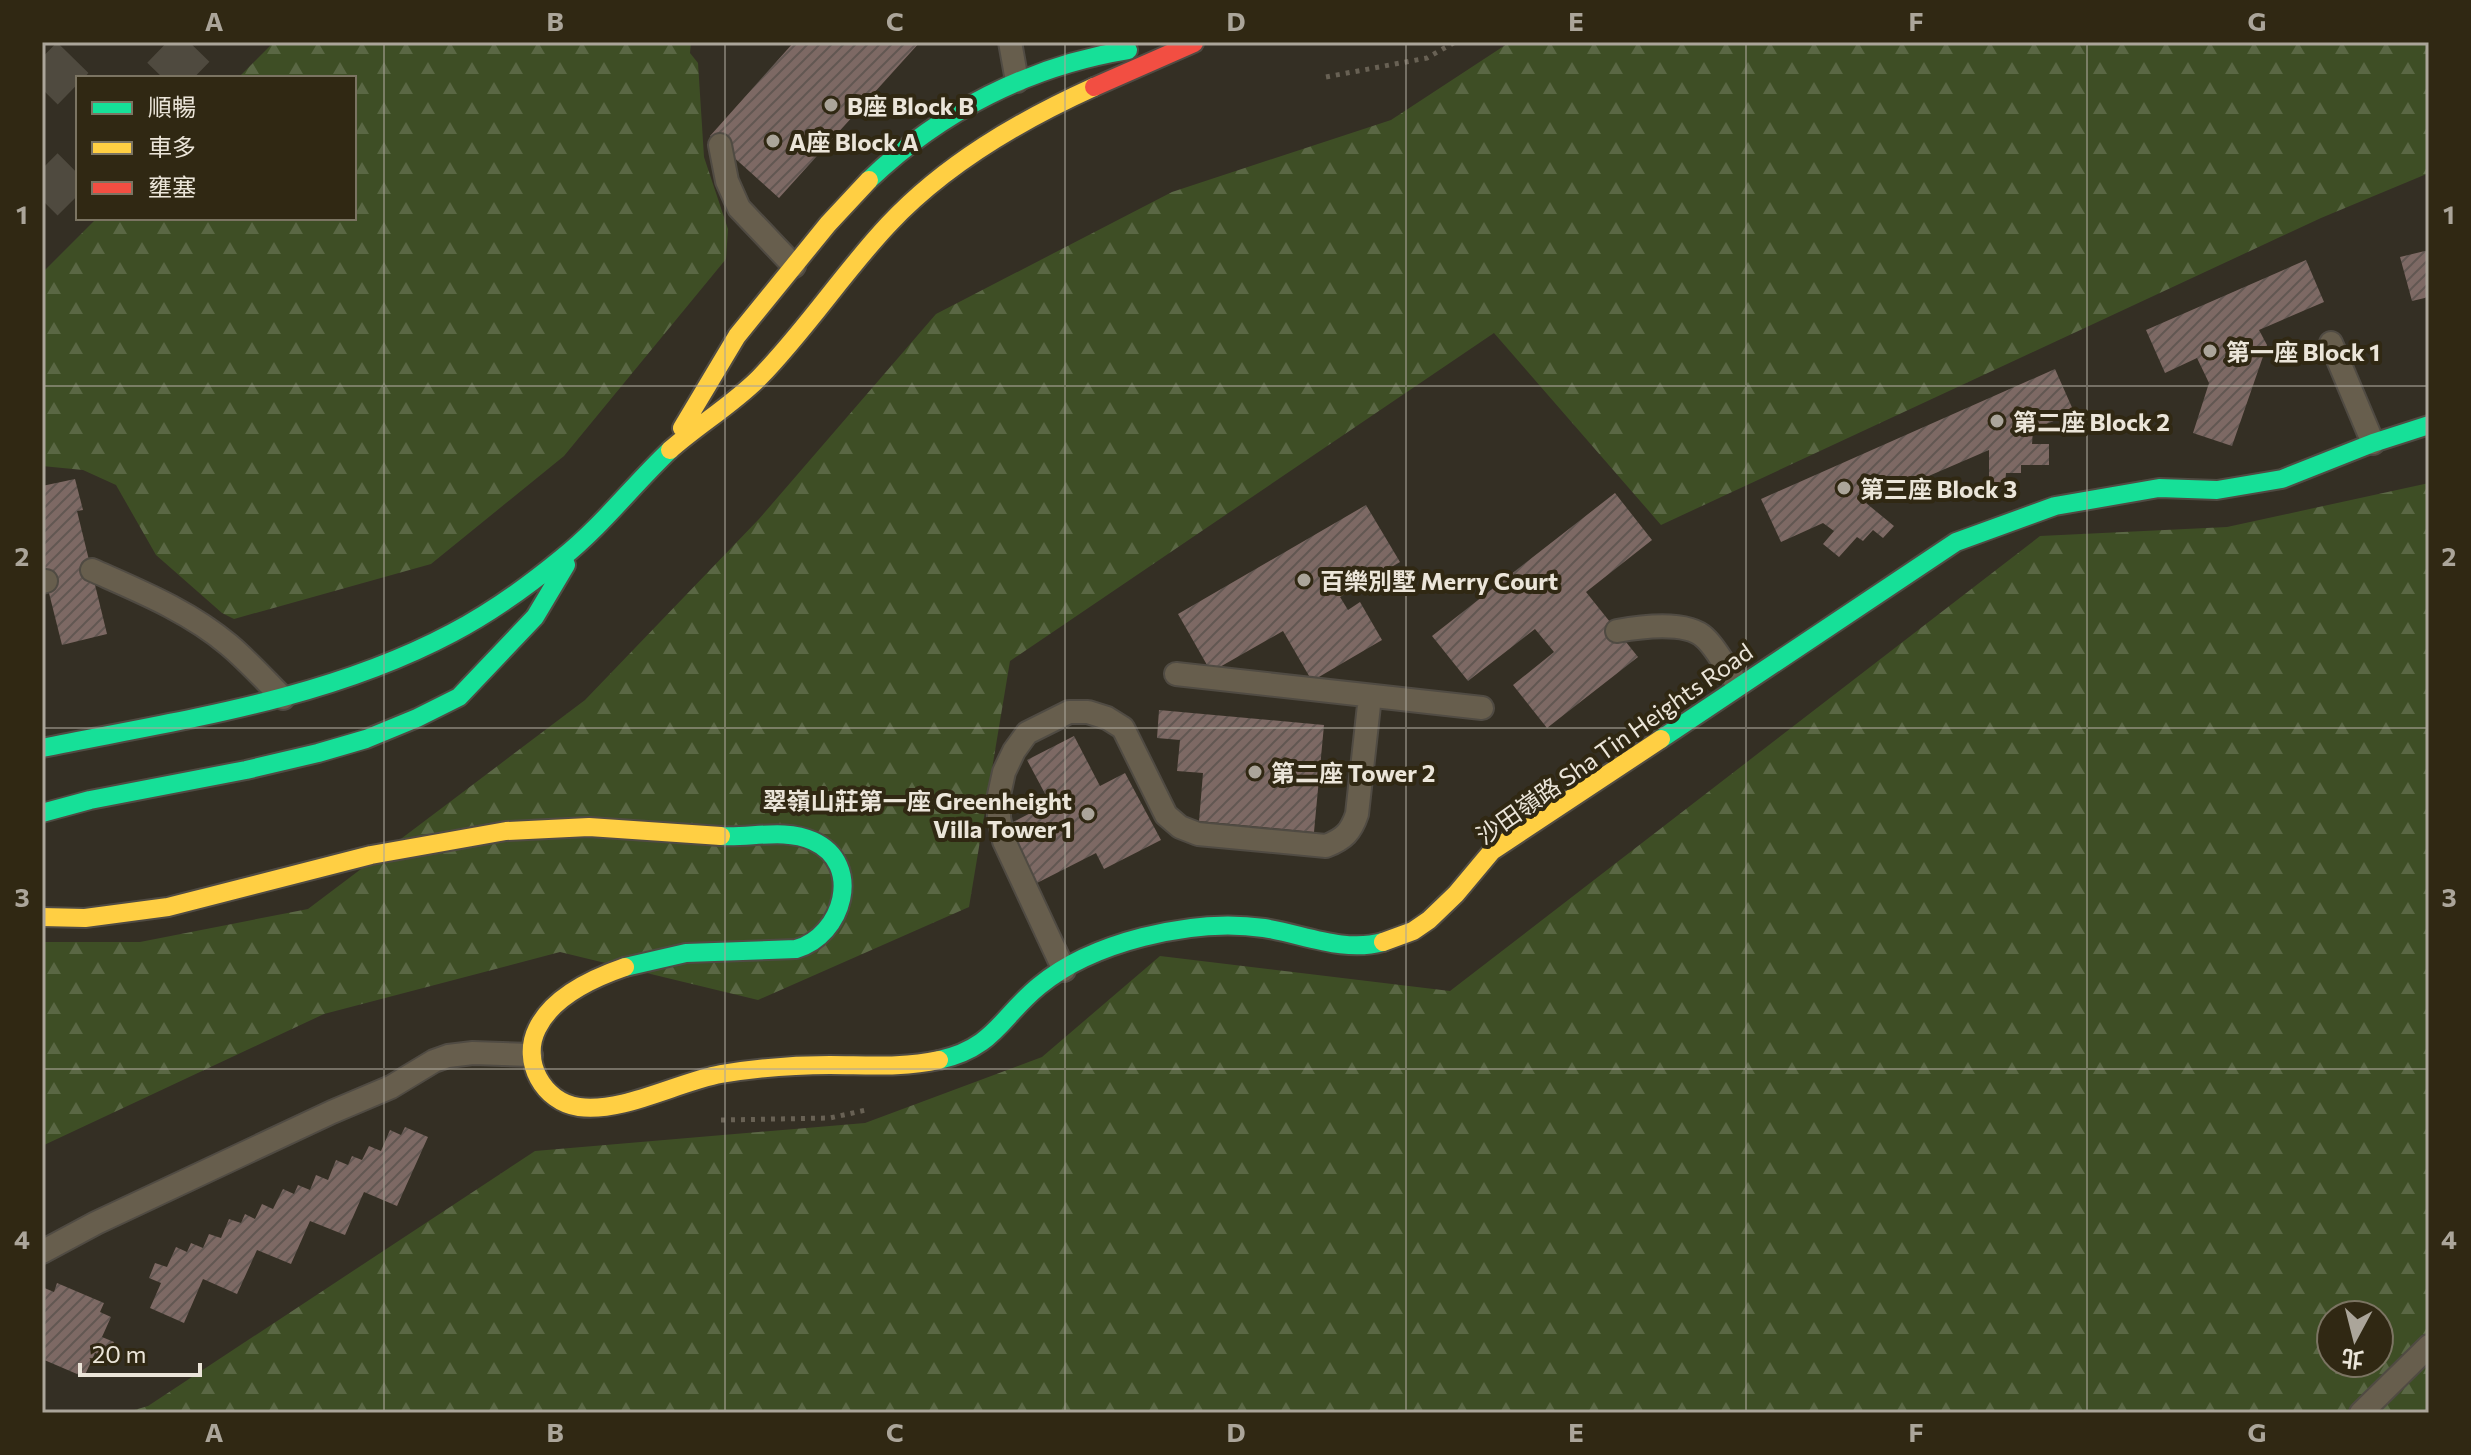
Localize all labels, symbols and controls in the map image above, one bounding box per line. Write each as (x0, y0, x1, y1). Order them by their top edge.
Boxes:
text: A (205, 5, 224, 36)
text: B (546, 5, 564, 36)
text: C (886, 5, 904, 36)
text: D (1226, 5, 1246, 36)
text: E (1568, 5, 1584, 36)
text: F (1908, 5, 1924, 36)
text: G (2248, 5, 2266, 36)
legend (76, 76, 356, 220)
place label: B座 Block B (847, 91, 974, 120)
text: 順暢 (148, 92, 196, 121)
marker: B座 Block B (822, 96, 840, 114)
place label: A座 Block A (789, 127, 919, 156)
text: 車多 (148, 132, 196, 161)
marker: A座 Block A (764, 132, 782, 150)
text: 壅塞 (148, 172, 196, 201)
text: 1 (16, 198, 28, 229)
text: 1 (2443, 198, 2455, 229)
place label: 第一座 Block 1 (2226, 337, 2380, 366)
marker: 第一座 Block 1 (2201, 342, 2219, 360)
place label: 第二座 Block 2 (2013, 407, 2170, 436)
marker: 第二座 Block 2 (1988, 412, 2006, 430)
place label: 第三座 Block 3 (1860, 474, 2017, 503)
marker: 第三座 Block 3 (1835, 479, 1853, 497)
text: 2 (15, 540, 29, 571)
text: 2 (2442, 540, 2456, 571)
place label: 百樂別墅 Merry Court (1320, 566, 1558, 595)
marker: 百樂別墅 Merry Court (1295, 571, 1313, 589)
street label: 沙田嶺路 Sha Tin Heights Road (1470, 636, 1758, 850)
place label: 第二座 Tower 2 (1271, 758, 1435, 787)
marker: 第二座 Tower 2 (1246, 763, 1264, 781)
place label: 翠嶺山莊第一座 Greenheight Villa Tower 1 (763, 786, 1072, 843)
marker: 翠嶺山莊第一座 Greenheight Villa Tower 1 (1079, 805, 1097, 823)
text: 3 (14, 881, 30, 912)
text: 3 (2441, 881, 2457, 912)
text: 4 (14, 1223, 30, 1254)
text: 4 (2441, 1223, 2457, 1254)
north arrow (2315, 1299, 2395, 1379)
scale bar (80, 1327, 200, 1377)
text: 20 m (92, 1339, 146, 1368)
text: 北 (2340, 1345, 2365, 1374)
text: A (205, 1416, 224, 1447)
text: B (546, 1416, 564, 1447)
text: C (886, 1416, 904, 1447)
text: D (1226, 1416, 1246, 1447)
text: E (1568, 1416, 1584, 1447)
text: F (1908, 1416, 1924, 1447)
text: G (2248, 1416, 2266, 1447)

